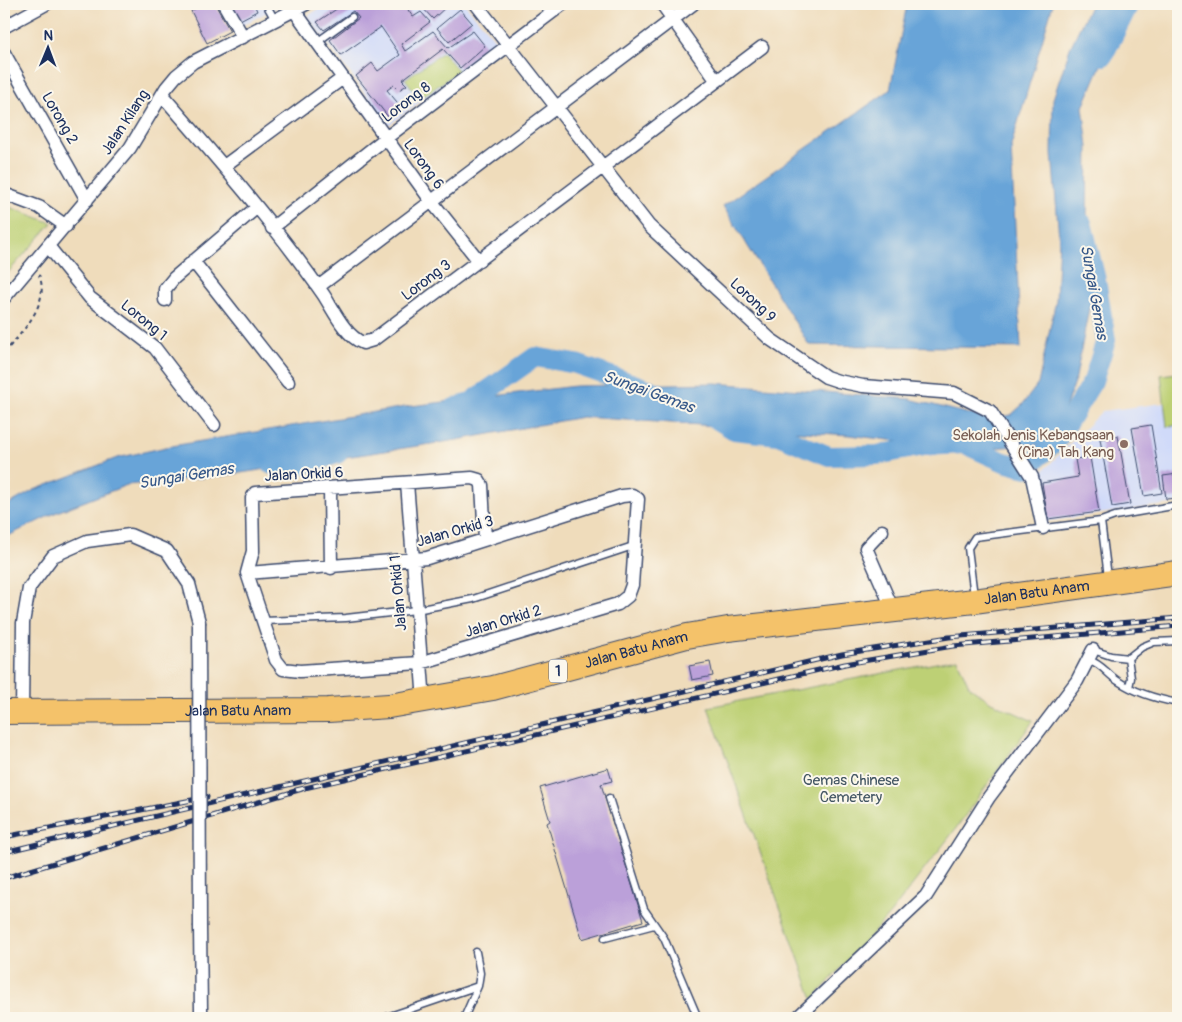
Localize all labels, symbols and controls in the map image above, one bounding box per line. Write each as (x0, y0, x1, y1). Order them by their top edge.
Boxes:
north arrow (22, 22, 72, 72)
text: N (43, 27, 53, 44)
street label: Lorong 8 (378, 78, 435, 127)
street label: Jalan Kilang (97, 86, 154, 158)
street label: Lorong 2 (37, 89, 82, 148)
street label: Lorong 6 (399, 135, 448, 193)
water label: Sungai Gemas (1076, 243, 1112, 343)
street label: Lorong 3 (398, 256, 455, 305)
street label: Lorong 9 (726, 274, 780, 327)
street label: Lorong 1 (116, 296, 171, 345)
water label: Sungai Gemas (600, 366, 699, 418)
place label: Sekolah Jenis Kebangsaan (Cina) Tah Kang (952, 426, 1114, 462)
marker: Sekolah Jenis Kebangsaan (Cina) Tah Kang (1118, 438, 1130, 450)
water label: Sungai Gemas (137, 458, 237, 493)
street label: Jalan Orkid 6 (264, 463, 344, 486)
street label: Jalan Orkid 3 (415, 511, 496, 551)
street label: Jalan Orkid 1 (386, 554, 411, 632)
street label: Jalan Batu Anam (983, 576, 1091, 610)
street label: Jalan Orkid 2 (463, 601, 544, 642)
street label: Jalan Batu Anam (582, 627, 690, 673)
road number: 1 (549, 659, 567, 682)
street label: Jalan Batu Anam (185, 701, 291, 721)
park label: Gemas Chinese Cemetery (803, 771, 900, 807)

